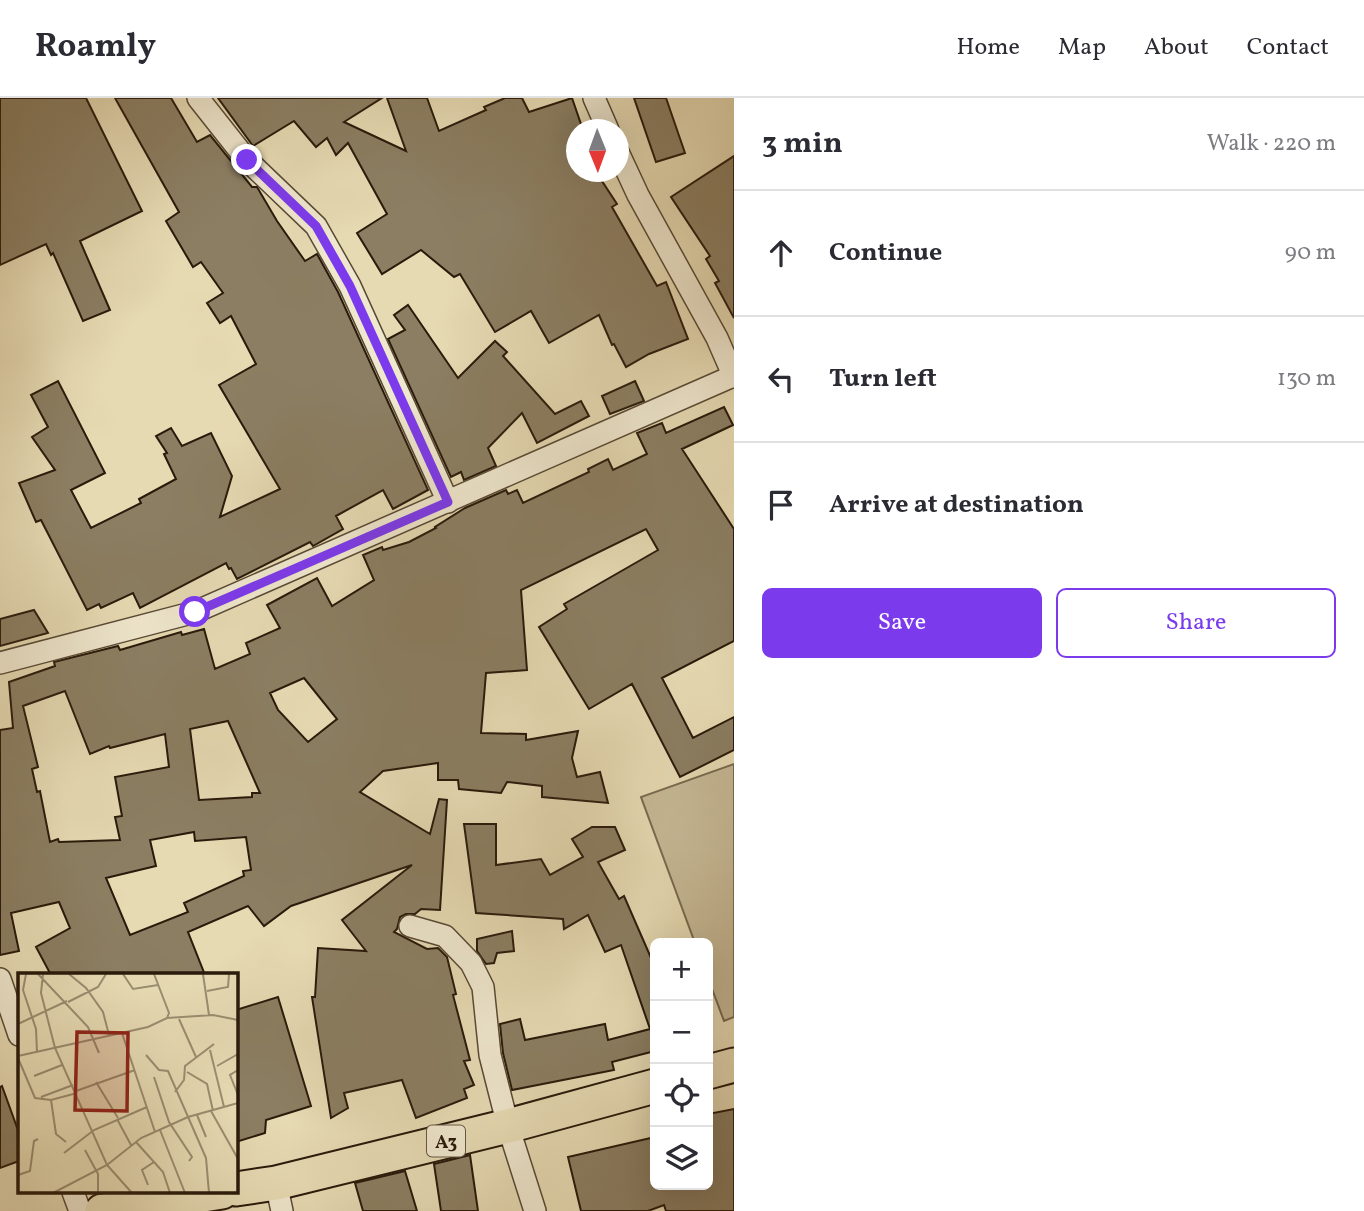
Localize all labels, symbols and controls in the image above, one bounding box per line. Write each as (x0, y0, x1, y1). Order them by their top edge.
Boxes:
text: Roamly (35, 25, 156, 71)
text: Home (956, 31, 1020, 65)
text: Map (1058, 31, 1106, 65)
text: About (1144, 31, 1209, 65)
text: Contact (1247, 31, 1329, 65)
north arrow (566, 119, 629, 182)
text: 3 min (762, 123, 843, 165)
text: Walk · 220 m (1207, 128, 1336, 160)
route end (231, 144, 262, 175)
icon: ahead (762, 234, 800, 272)
text: Continue (829, 235, 942, 271)
text: 90 m (1285, 237, 1336, 269)
icon: left (762, 360, 800, 398)
text: Turn left (829, 361, 937, 397)
text: 130 m (1277, 363, 1336, 395)
icon: arrive (762, 486, 800, 524)
text: Arrive at destination (829, 487, 1084, 523)
button: Save (762, 588, 1042, 658)
button: Share (1056, 588, 1336, 658)
route start (179, 596, 210, 627)
map controls (650, 938, 713, 1190)
button: + (650, 938, 713, 1001)
inset map (18, 973, 238, 1194)
button: − (650, 1001, 713, 1064)
button: locate (650, 1064, 713, 1127)
road number: A3 (427, 1126, 465, 1156)
button: layers (650, 1127, 713, 1190)

